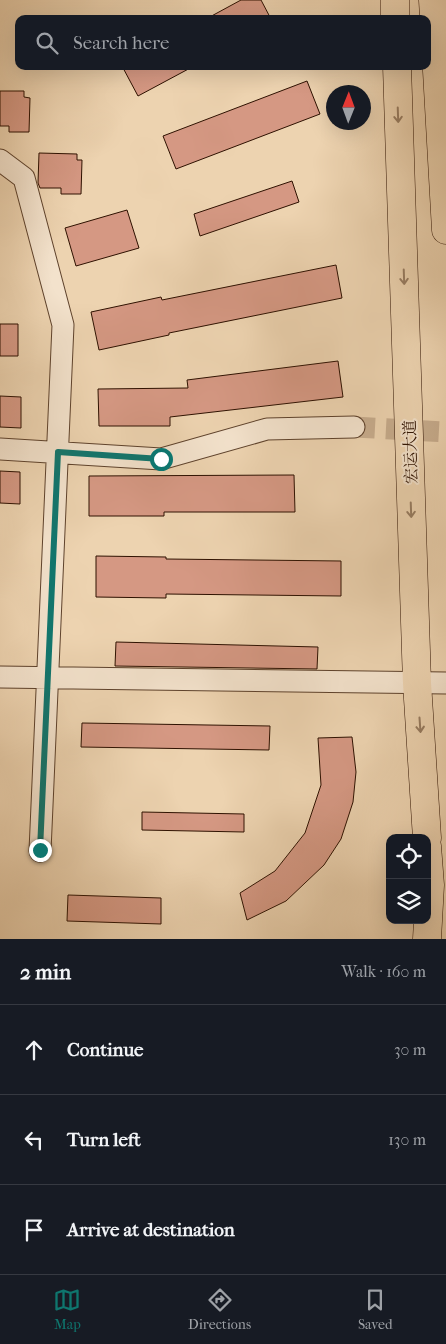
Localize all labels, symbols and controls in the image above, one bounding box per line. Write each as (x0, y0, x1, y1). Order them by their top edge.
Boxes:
search box (15, 15, 431, 70)
icon: search (33, 29, 61, 57)
text: Search here (73, 32, 169, 54)
north arrow (326, 85, 371, 130)
one-way arrow (394, 107, 403, 123)
one-way arrow (399, 269, 408, 285)
street label: 宏运大道 (400, 420, 421, 484)
route start (150, 448, 173, 471)
one-way arrow (407, 502, 416, 518)
one-way arrow (415, 716, 424, 732)
map controls (386, 834, 431, 924)
button: locate (386, 834, 431, 879)
route end (29, 839, 52, 862)
button: layers (386, 879, 431, 924)
text: 2 min (20, 960, 71, 984)
text: Walk · 160 m (341, 962, 426, 981)
icon: ahead (20, 1036, 48, 1064)
text: Continue (67, 1039, 143, 1061)
text: 30 m (394, 1040, 426, 1059)
icon: left (20, 1126, 48, 1154)
text: Turn left (67, 1129, 141, 1151)
text: 130 m (388, 1130, 426, 1149)
icon: arrive (20, 1216, 48, 1244)
text: Arrive at destination (67, 1219, 235, 1241)
tab: Map (53, 1286, 81, 1333)
tab: Directions (188, 1286, 251, 1333)
tab: Saved (358, 1286, 393, 1333)

